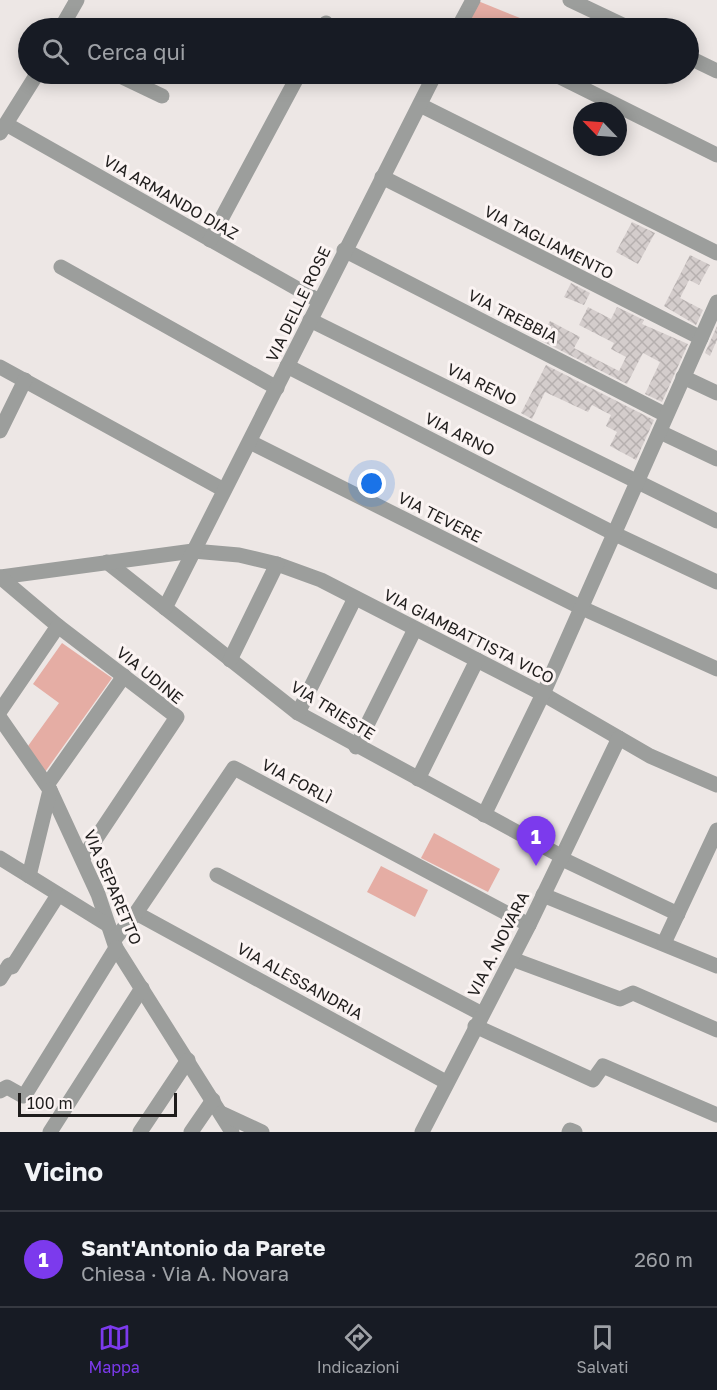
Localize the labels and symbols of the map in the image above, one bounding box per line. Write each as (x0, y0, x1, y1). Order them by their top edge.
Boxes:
north arrow (573, 102, 627, 156)
street label: VIA ARMANDO DIAZ (100, 150, 242, 244)
street label: VIA TAGLIAMENTO (481, 201, 617, 283)
street label: VIA DELLE ROSE (261, 243, 335, 365)
street label: VIA TREBBIA (465, 285, 562, 347)
street label: VIA RENO (444, 359, 520, 409)
street label: VIA ARNO (422, 408, 498, 460)
your location (357, 469, 386, 498)
street label: VIA TEVERE (395, 487, 485, 547)
street label: VIA GIAMBATTISTA VICO (380, 584, 558, 688)
street label: VIA UDINE (113, 642, 187, 708)
street label: VIA TRIESTE (287, 676, 379, 744)
street label: VIA FORLÌ (258, 754, 336, 808)
pin: 1 (516, 816, 556, 866)
street label: VIA SEPARETTO (80, 826, 146, 948)
street label: VIA A. NOVARA (463, 888, 533, 1000)
street label: VIA ALESSANDRIA (233, 938, 367, 1024)
scale bar (18, 1090, 177, 1118)

